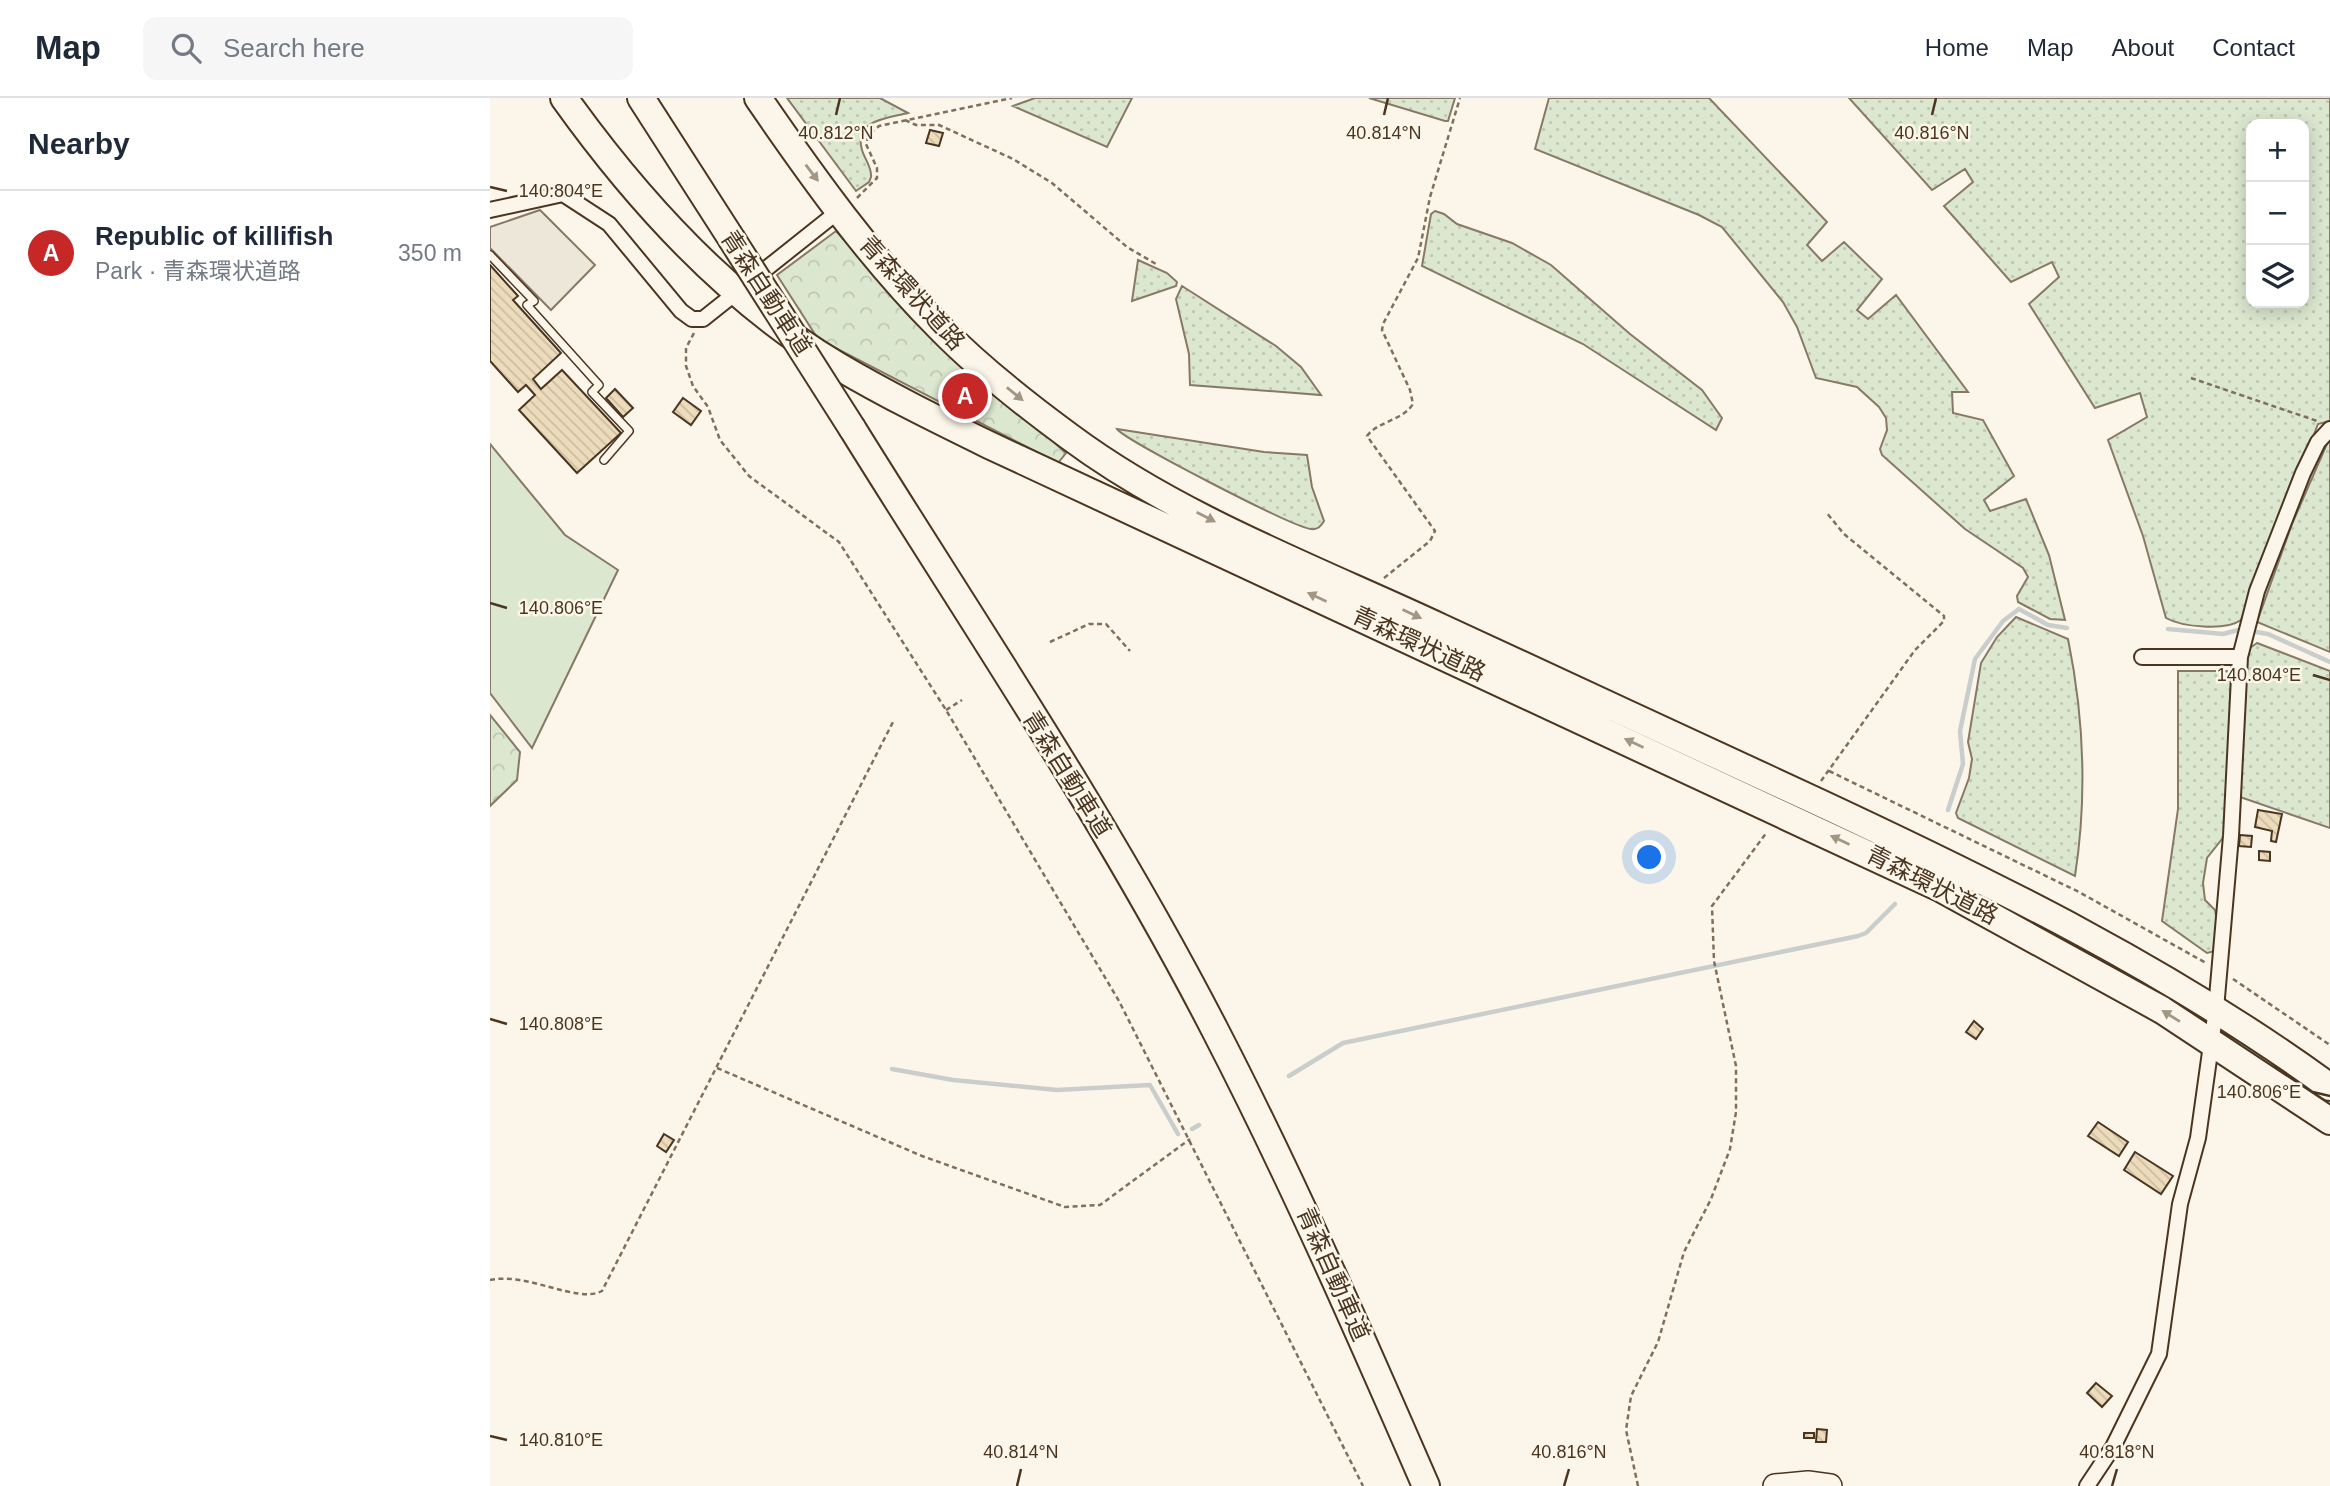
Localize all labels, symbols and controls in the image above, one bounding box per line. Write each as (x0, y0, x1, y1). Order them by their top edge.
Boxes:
search box (143, 17, 633, 80)
text: Map (35, 29, 101, 66)
icon: search (167, 29, 205, 67)
text: Search here (223, 33, 365, 63)
text: Home (1925, 34, 1989, 61)
text: Map (2027, 34, 2074, 61)
text: About (2112, 34, 2174, 61)
text: Contact (2212, 34, 2295, 61)
map controls (2246, 119, 2309, 308)
button: + (2246, 119, 2309, 182)
text: 40.812°N (798, 123, 874, 143)
text: 40.814°N (1346, 123, 1422, 143)
text: 40.816°N (1894, 123, 1970, 143)
text: Nearby (28, 127, 130, 160)
one-way arrow (805, 164, 819, 183)
text: 140.804°E (519, 181, 603, 201)
button: − (2246, 182, 2309, 245)
text: Republic of killifish (95, 221, 333, 251)
street label: 青森自動車道 (716, 225, 817, 360)
street label: 青森環状道路 (854, 230, 971, 355)
text: A (43, 240, 59, 266)
text: 350 m (398, 240, 462, 266)
button: layers (2246, 245, 2309, 308)
text: Park · 青森環状道路 (95, 258, 301, 284)
pin: A (942, 370, 988, 422)
one-way arrow (1005, 387, 1023, 402)
one-way arrow (1196, 511, 1216, 522)
one-way arrow (1306, 591, 1327, 602)
text: 140.806°E (519, 598, 603, 618)
street label: 青森環状道路 (1348, 601, 1490, 686)
one-way arrow (1402, 608, 1422, 620)
text: 140.804°E (2217, 665, 2301, 685)
street label: 青森自動車道 (1018, 706, 1117, 842)
one-way arrow (1624, 737, 1645, 748)
one-way arrow (1830, 834, 1851, 845)
your location (1632, 840, 1666, 874)
street label: 青森環状道路 (1862, 840, 2003, 929)
one-way arrow (2161, 1009, 2180, 1022)
text: 140.808°E (519, 1014, 603, 1034)
text: 140.806°E (2217, 1082, 2301, 1102)
street label: 青森自動車道 (1292, 1203, 1375, 1345)
text: 140.810°E (519, 1430, 603, 1450)
text: 40.814°N (983, 1442, 1059, 1462)
text: 40.816°N (1531, 1442, 1607, 1462)
text: 40.818°N (2079, 1442, 2155, 1462)

